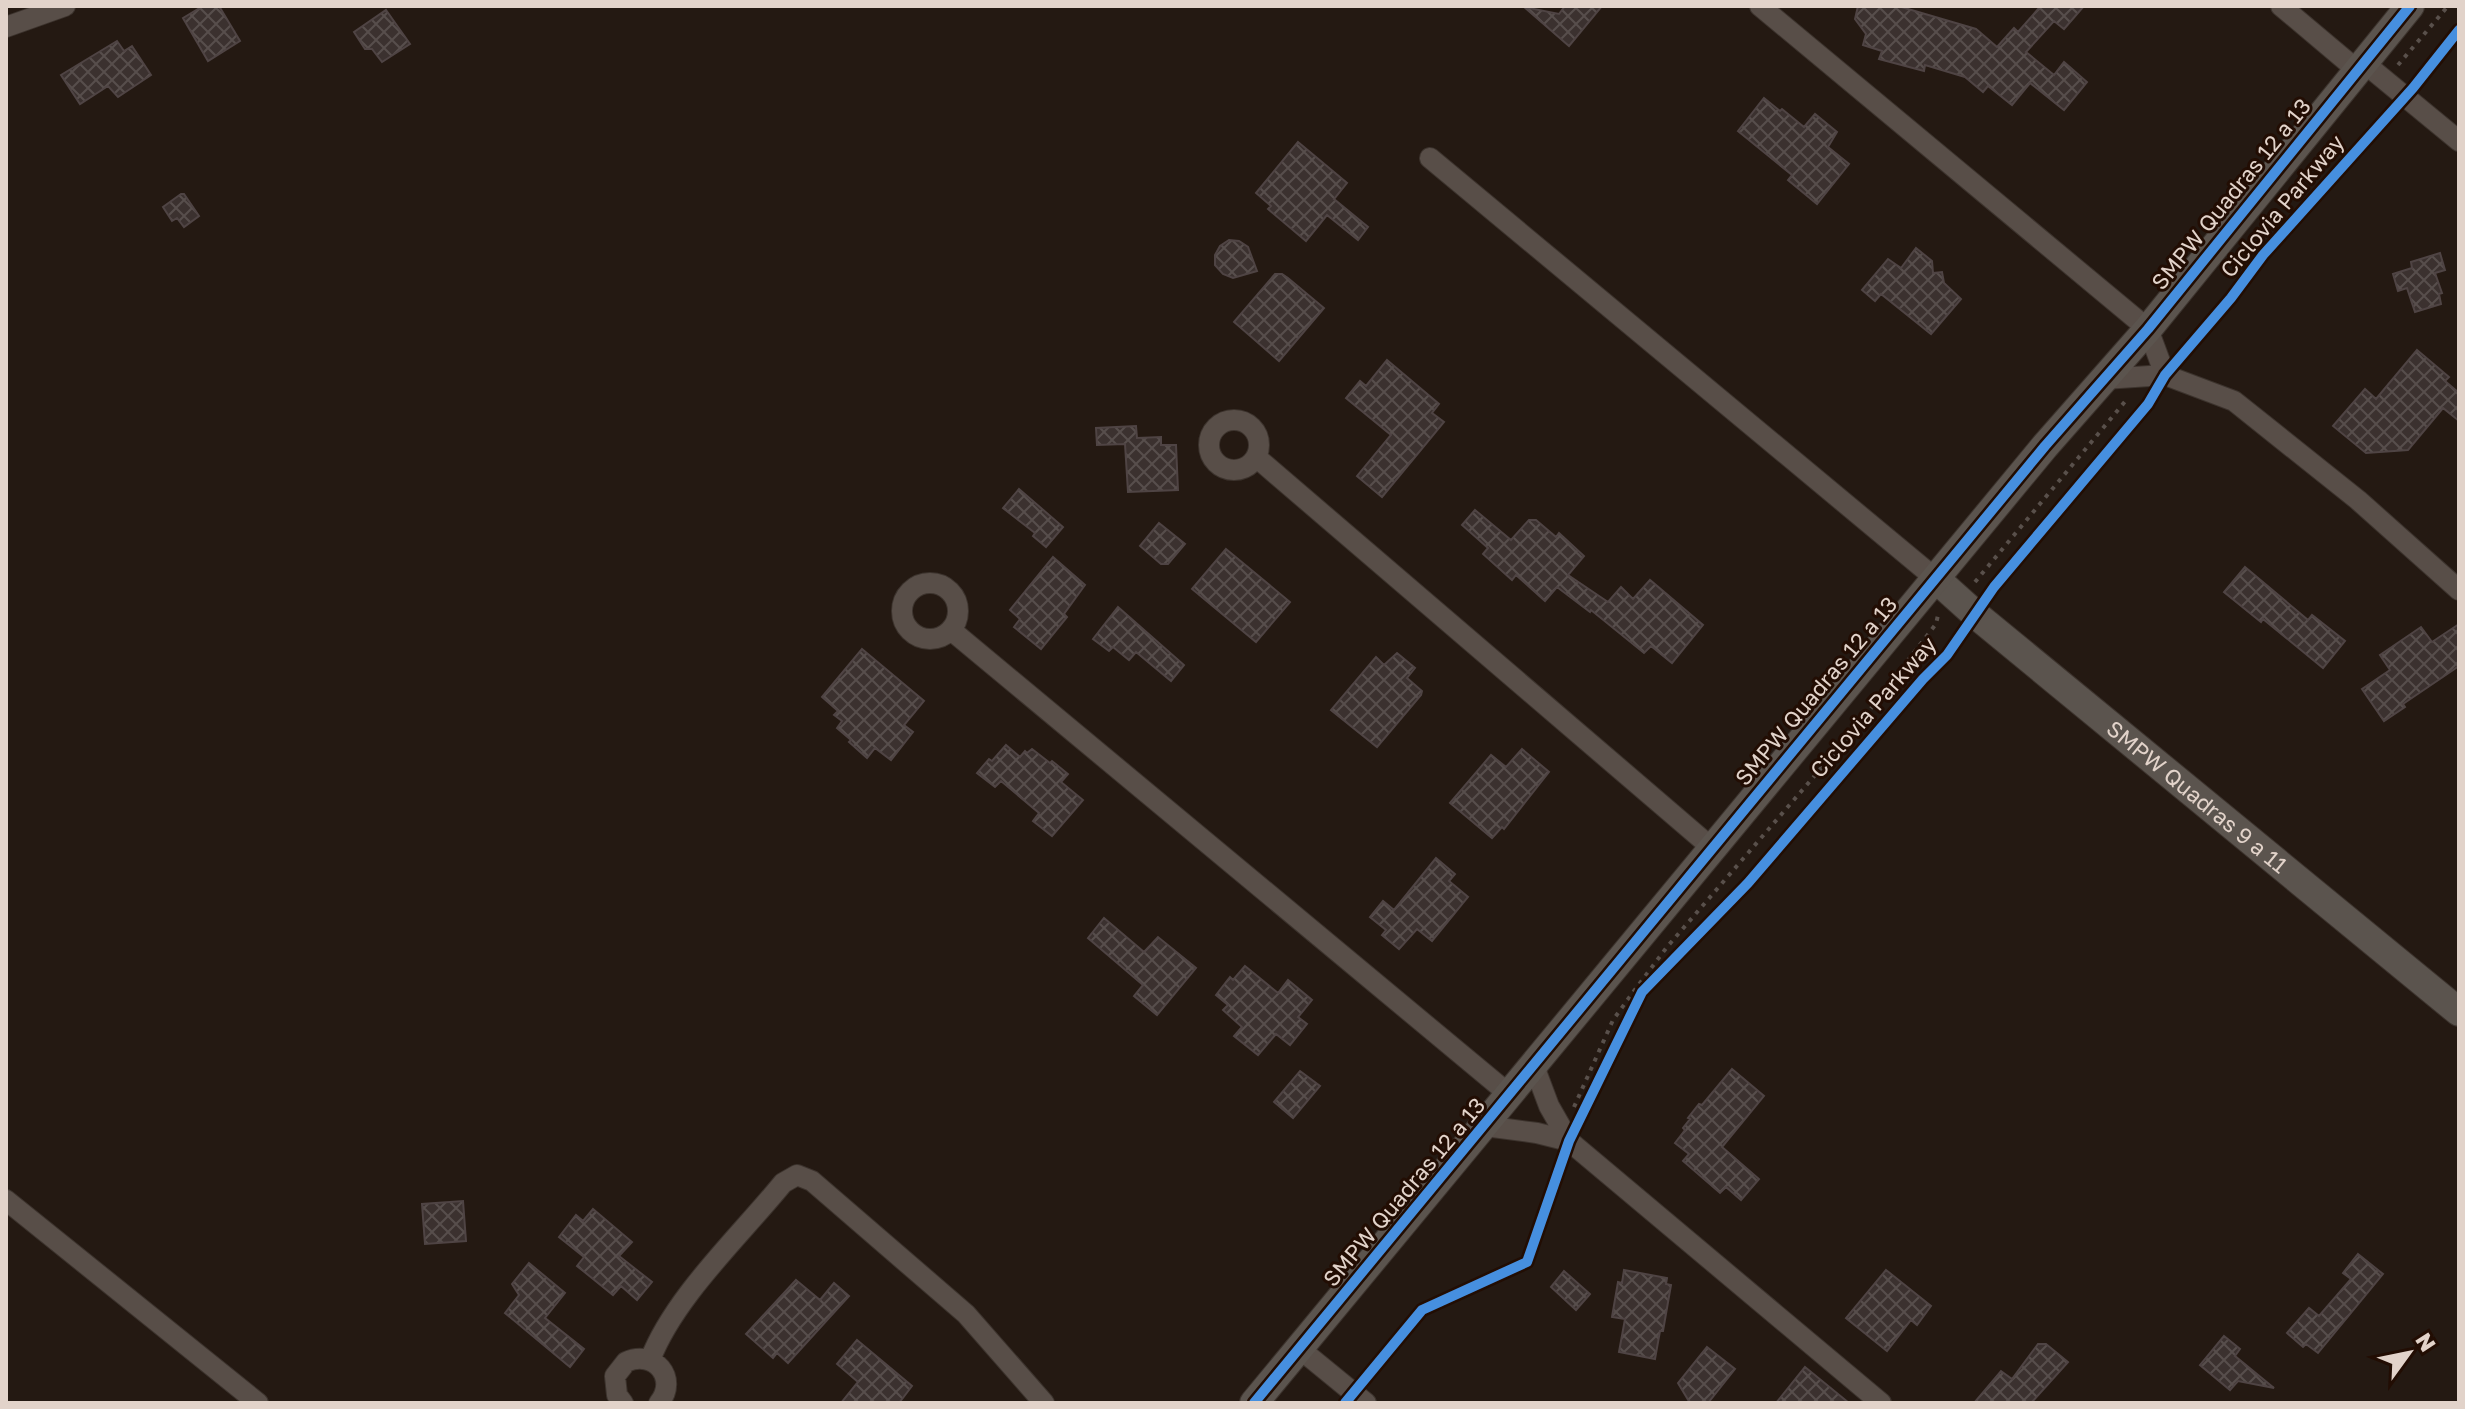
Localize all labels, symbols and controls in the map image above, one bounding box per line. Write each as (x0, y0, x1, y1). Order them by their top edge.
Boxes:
street label: SMPW Quadras 12 a 13 (2145, 93, 2316, 295)
street label: Ciclovia Parkway (2214, 129, 2349, 283)
street label: SMPW Quadras 12 a 13 (1729, 591, 1902, 790)
street label: Ciclovia Parkway (1804, 631, 1941, 783)
street label: SMPW Quadras 9 a 11 (2102, 714, 2293, 879)
street label: SMPW Quadras 12 a 13 (1317, 1092, 1490, 1291)
north arrow (2369, 1313, 2449, 1393)
text: N (2410, 1327, 2442, 1356)

